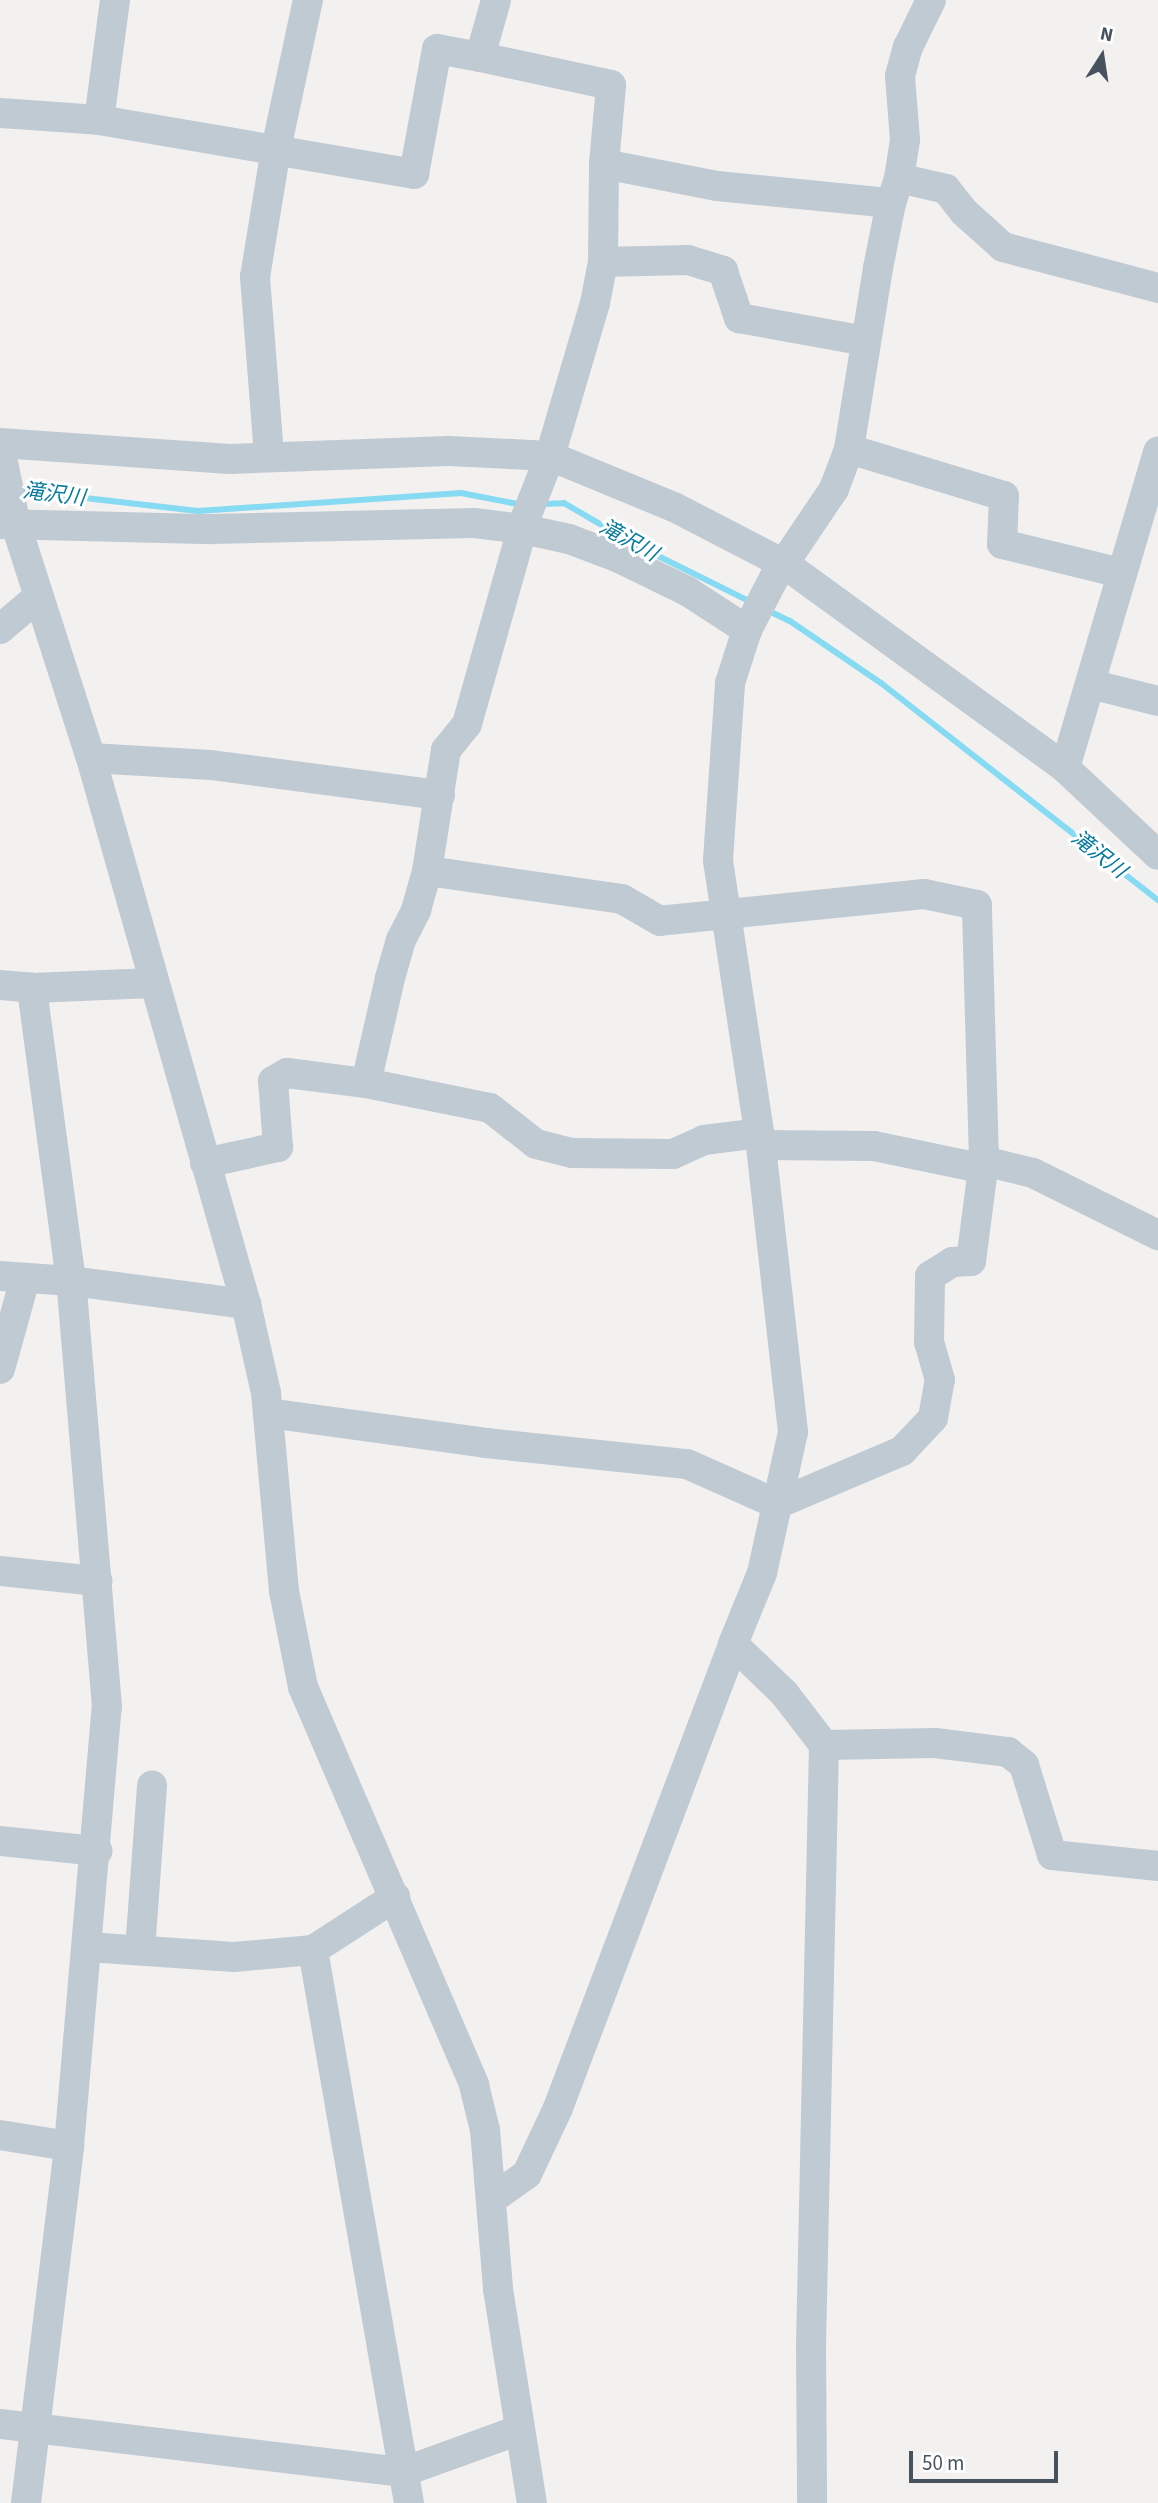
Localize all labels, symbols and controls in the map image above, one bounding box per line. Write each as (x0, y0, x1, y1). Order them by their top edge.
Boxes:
text: N (1097, 20, 1115, 49)
north arrow (1067, 21, 1137, 91)
water label: 滝沢川 (21, 478, 87, 510)
water label: 滝沢川 (595, 514, 663, 566)
water label: 滝沢川 (1066, 825, 1132, 883)
scale bar (913, 2436, 1062, 2480)
text: 50 m (922, 2448, 964, 2478)

